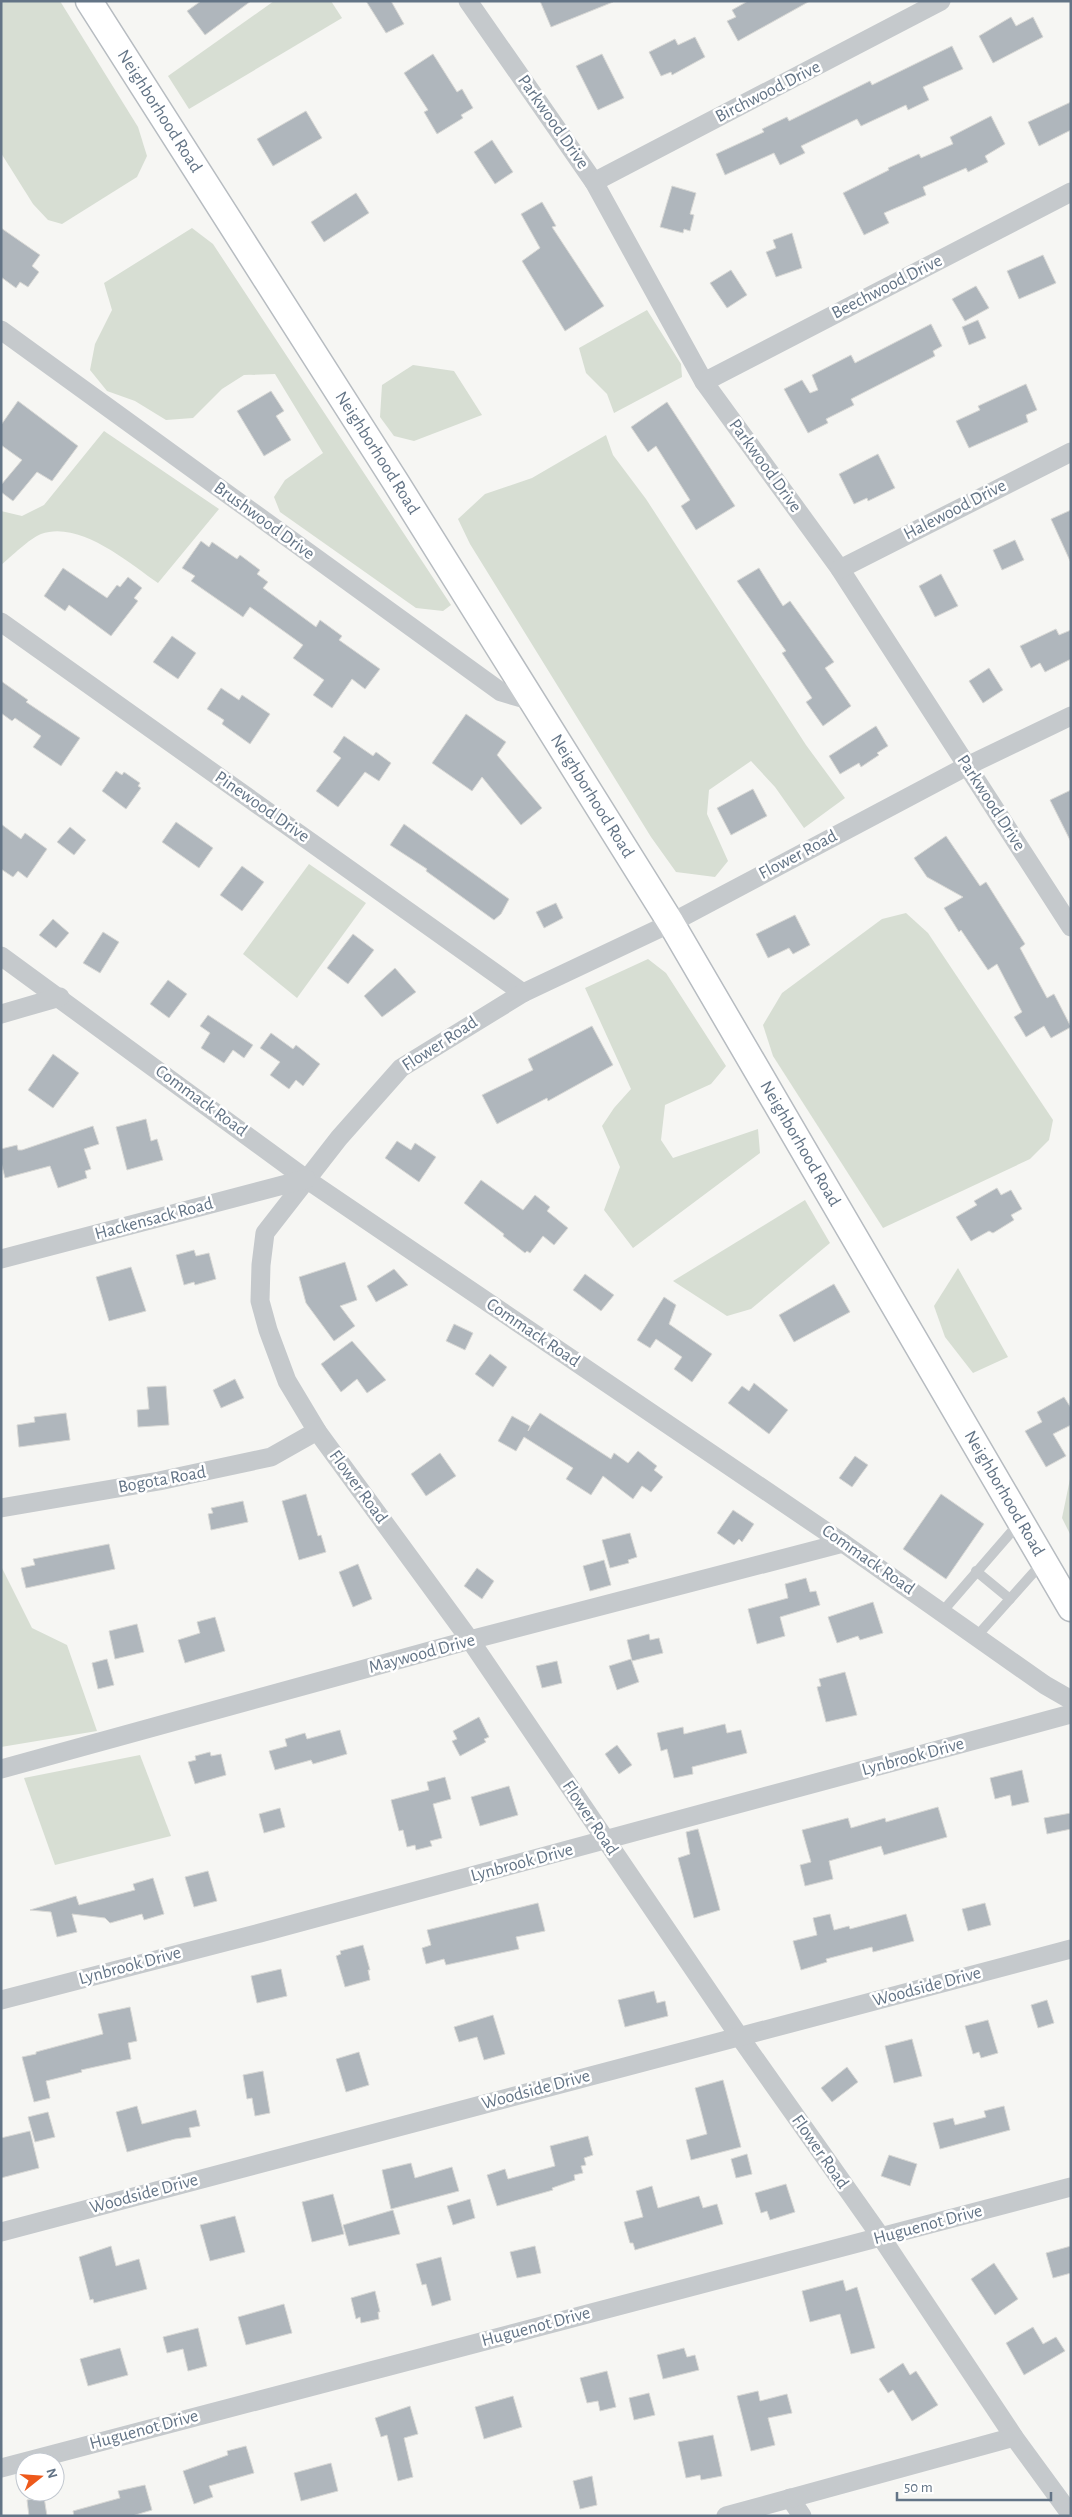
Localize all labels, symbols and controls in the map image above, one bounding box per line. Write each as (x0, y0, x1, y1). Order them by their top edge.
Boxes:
street label: Neighborhood Road (114, 47, 205, 176)
street label: Birchwood Drive (713, 58, 823, 126)
street label: Parkwood Drive (514, 72, 592, 172)
street label: Beechwood Drive (829, 251, 945, 323)
street label: Neighborhood Road (331, 388, 423, 518)
street label: Parkwood Drive (725, 416, 805, 516)
street label: Halewood Drive (901, 476, 1009, 544)
street label: Brushwood Drive (210, 479, 318, 563)
street label: Neighborhood Road (547, 731, 637, 861)
street label: Parkwood Drive (953, 752, 1029, 854)
street label: Pinewood Drive (212, 768, 312, 846)
street label: Flower Road (756, 827, 840, 883)
street label: Flower Road (399, 1013, 481, 1075)
street label: Commack Road (152, 1062, 250, 1140)
street label: Neighborhood Road (756, 1078, 843, 1210)
street label: Hackensack Road (93, 1195, 215, 1243)
street label: Commack Road (483, 1295, 583, 1371)
street label: Neighborhood Road (961, 1428, 1048, 1559)
street label: Flower Road (326, 1447, 390, 1527)
street label: Bogota Road (117, 1463, 207, 1497)
street label: Commack Road (818, 1522, 918, 1598)
street label: Maywood Drive (367, 1631, 477, 1677)
street label: Lynbrook Drive (860, 1735, 966, 1779)
street label: Flower Road (559, 1777, 621, 1859)
street label: Lynbrook Drive (469, 1841, 575, 1885)
street label: Lynbrook Drive (77, 1944, 183, 1988)
street label: Woodside Drive (871, 1964, 983, 2010)
street label: Woodside Drive (480, 2067, 592, 2113)
street label: Flower Road (788, 2112, 852, 2192)
street label: Woodside Drive (88, 2171, 200, 2217)
street label: Huguenot Drive (872, 2202, 984, 2248)
street label: Huguenot Drive (480, 2304, 592, 2350)
street label: Huguenot Drive (88, 2407, 200, 2453)
north arrow (15, 2452, 65, 2502)
text: N (43, 2467, 60, 2480)
scale bar (897, 2470, 1051, 2502)
text: 50 m (904, 2480, 933, 2495)

